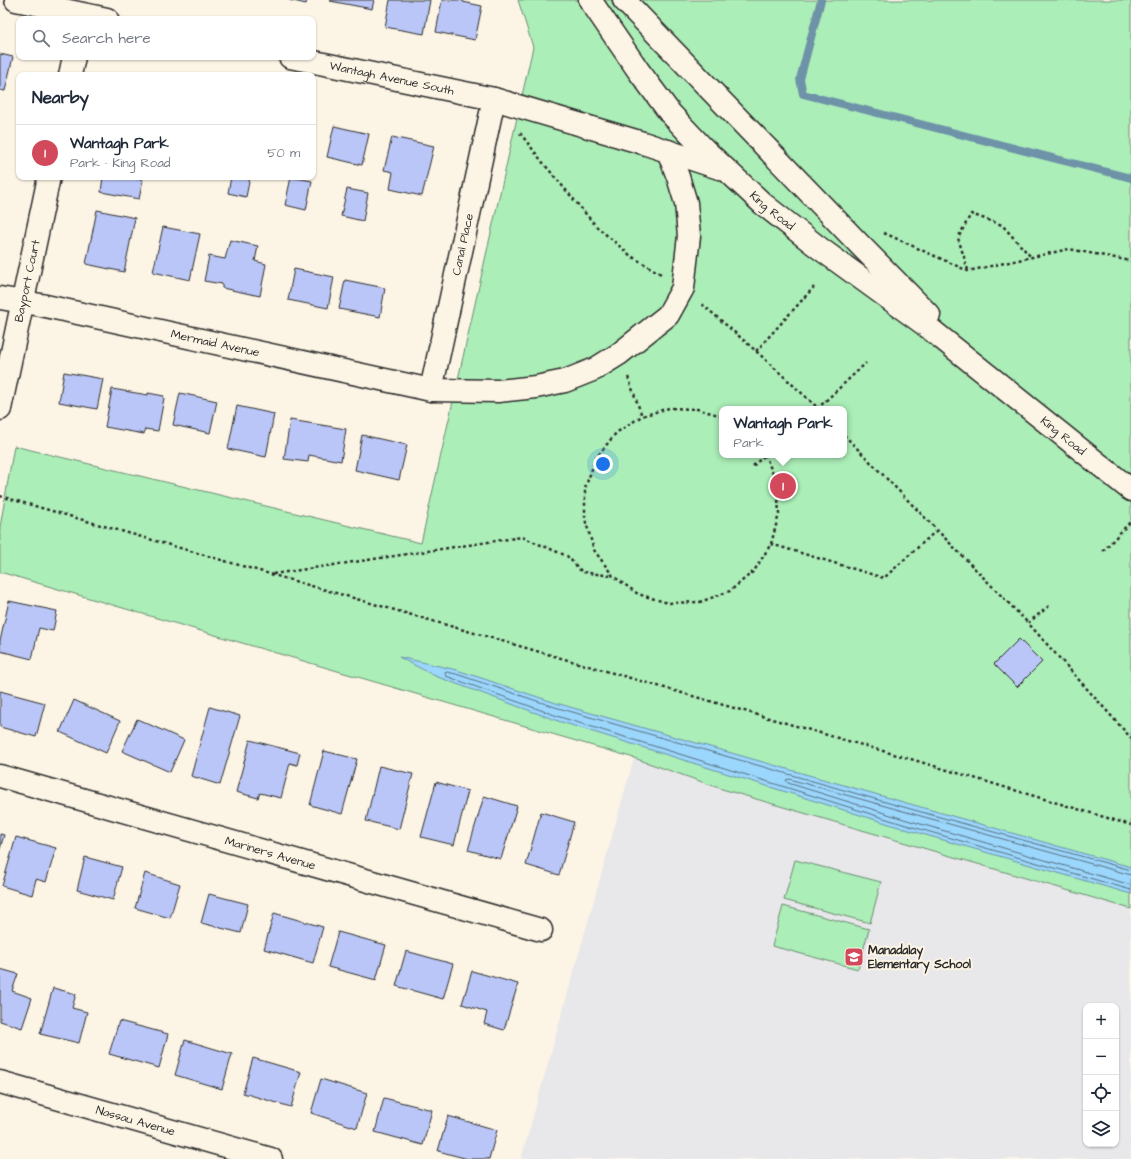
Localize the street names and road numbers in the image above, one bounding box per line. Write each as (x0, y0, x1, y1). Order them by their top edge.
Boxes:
street label: Wantagh Avenue South (328, 57, 455, 100)
street label: King Road (746, 188, 798, 235)
street label: Canal Place (448, 211, 478, 277)
street label: Bayport Court (11, 238, 45, 324)
street label: Mermaid Avenue (169, 326, 262, 362)
street label: King Road (1037, 413, 1089, 459)
street label: Mariners Avenue (223, 832, 318, 875)
street label: Nassau Avenue (94, 1102, 178, 1141)

